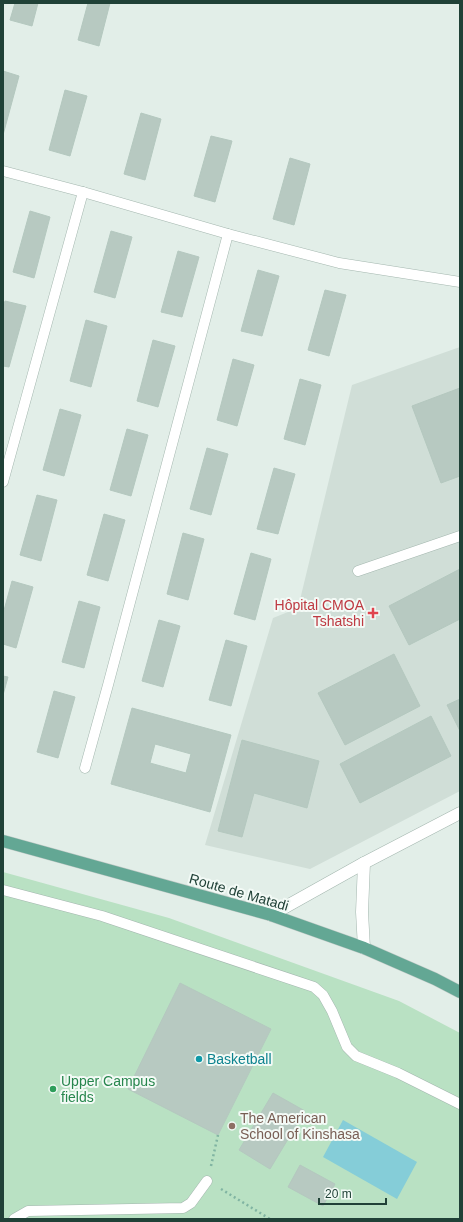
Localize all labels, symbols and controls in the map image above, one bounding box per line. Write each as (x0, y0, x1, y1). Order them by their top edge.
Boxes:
place label: Hôpital CMOA Tshatshi (275, 597, 365, 629)
marker: Hôpital CMOA Tshatshi (367, 607, 379, 619)
street label: Route de Matadi (187, 870, 291, 914)
place label: Basketball (207, 1051, 272, 1067)
marker: Basketball (194, 1054, 204, 1064)
place label: Upper Campus fields (61, 1073, 155, 1105)
marker: Upper Campus fields (48, 1084, 58, 1094)
place label: The American School of Kinshasa (240, 1110, 360, 1142)
marker: The American School of Kinshasa (227, 1121, 237, 1131)
scale bar (319, 1180, 386, 1206)
text: 20 m (325, 1187, 352, 1201)

